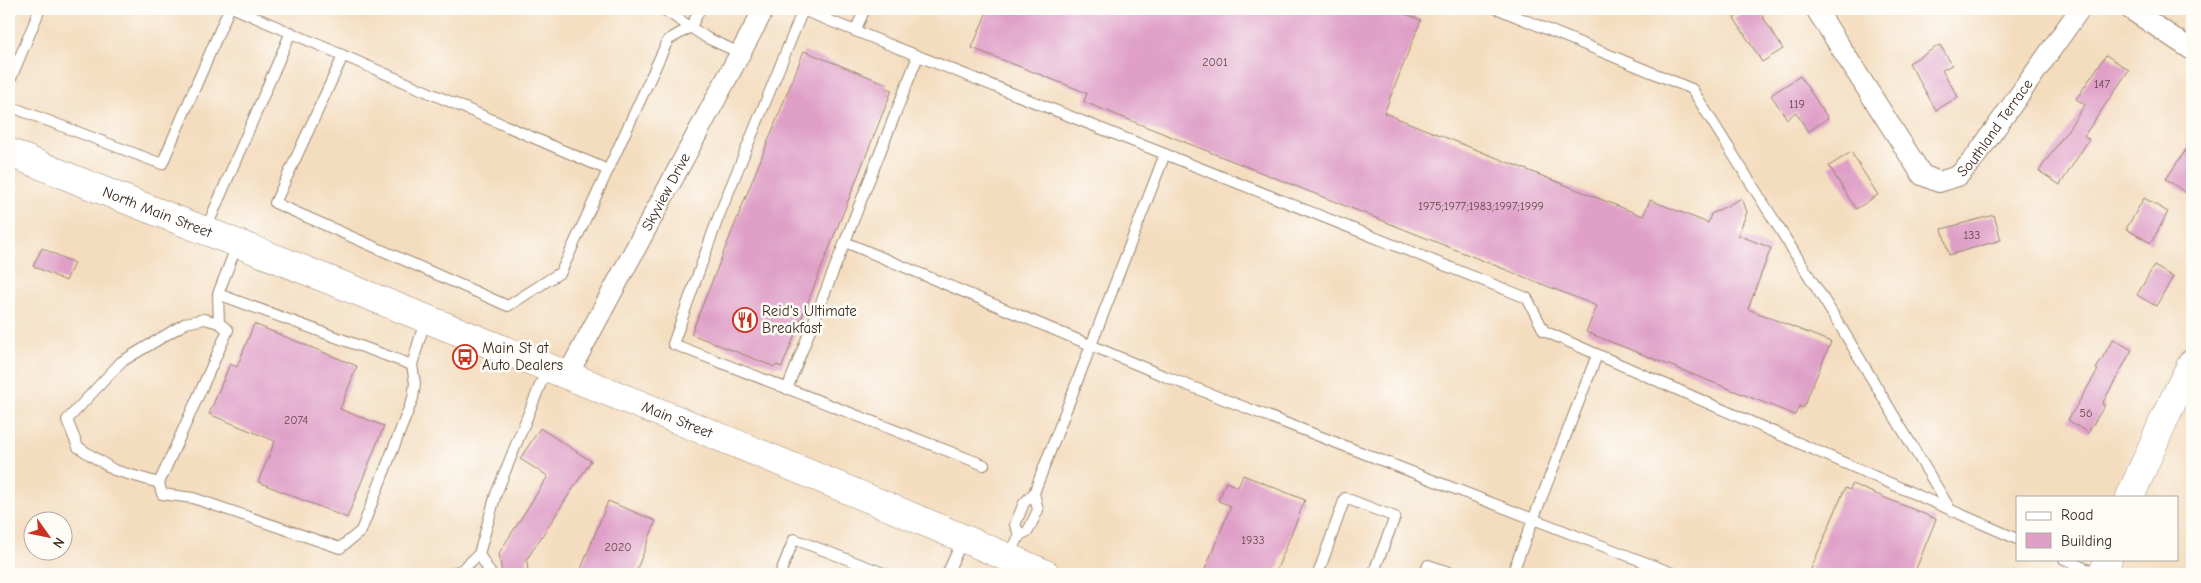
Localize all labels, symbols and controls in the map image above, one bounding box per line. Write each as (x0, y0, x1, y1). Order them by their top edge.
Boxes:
house number: 2001 (1202, 55, 1228, 69)
street label: Southland Terrace (1953, 75, 2037, 180)
house number: 147 (2094, 77, 2110, 91)
house number: 119 (1789, 97, 1805, 111)
street label: Skyview Drive (638, 149, 694, 234)
street label: North Main Street (100, 183, 215, 242)
house number: 1975;1977;1983;1997;1999 (1418, 199, 1544, 213)
house number: 133 (1964, 228, 1980, 242)
place label: Reid's Ultimate Breakfast (762, 302, 857, 337)
restaurant icon: Reid's Ultimate Breakfast (732, 307, 758, 333)
place label: Main St at Auto Dealers (482, 339, 563, 374)
bus stop icon: Main St at Auto Dealers (452, 344, 478, 370)
street label: Main Street (639, 397, 716, 442)
house number: 56 (2079, 406, 2093, 420)
house number: 2074 (284, 413, 308, 427)
legend (2016, 496, 2178, 560)
text: Road (2061, 506, 2093, 524)
north arrow (22, 510, 72, 560)
text: Building (2061, 532, 2112, 550)
house number: 1933 (1241, 533, 1265, 547)
text: N (49, 534, 68, 551)
house number: 2020 (604, 540, 632, 554)

